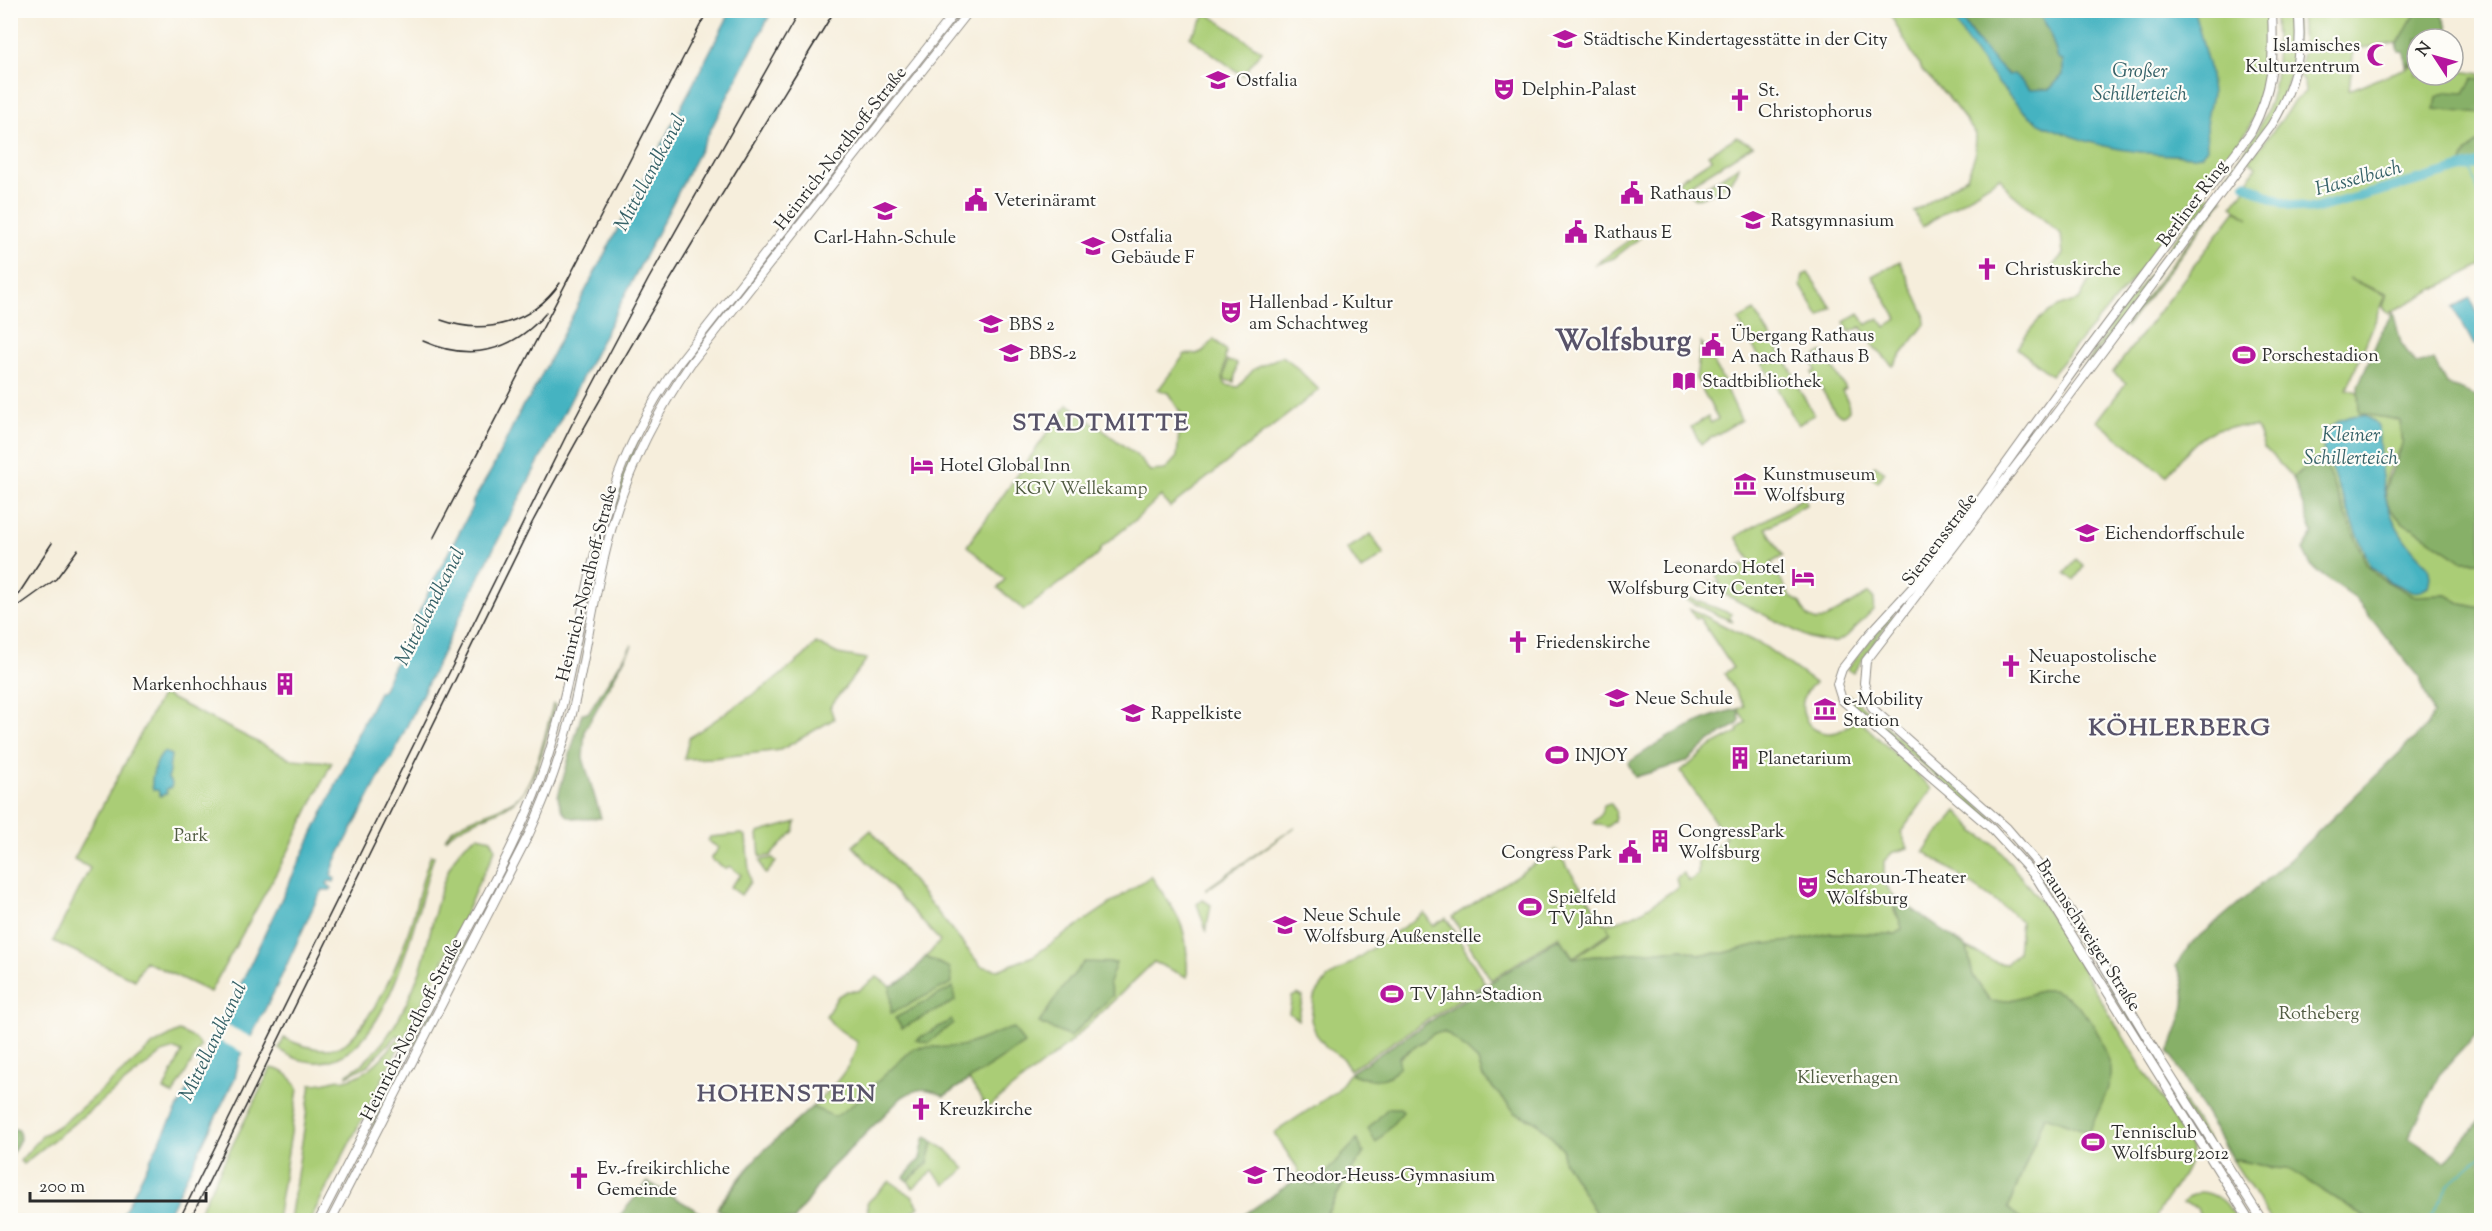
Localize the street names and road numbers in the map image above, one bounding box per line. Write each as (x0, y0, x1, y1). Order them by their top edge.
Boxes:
street label: Heinrich-Nordhoff-Straße (769, 62, 914, 237)
street label: Berliner Ring (2152, 155, 2235, 253)
street label: Heinrich-Nordhoff-Straße (551, 482, 625, 685)
street label: Siemensstraße (1897, 488, 1984, 592)
street label: Braunschweiger Straße (2028, 855, 2146, 1017)
street label: Heinrich-Nordhoff-Straße (355, 934, 470, 1126)

